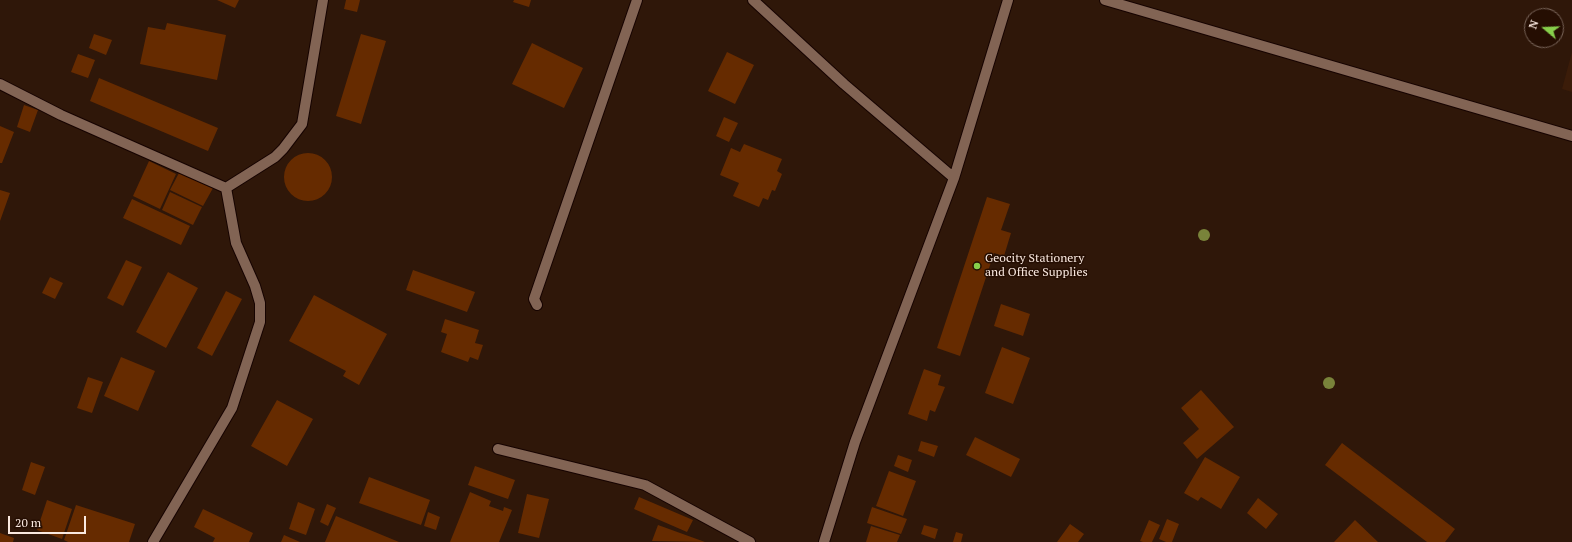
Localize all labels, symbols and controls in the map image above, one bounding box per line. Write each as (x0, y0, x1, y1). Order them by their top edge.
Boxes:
north arrow (1524, 8, 1564, 48)
text: N (1526, 18, 1542, 31)
place label: Geocity Stationery and Office Supplies (985, 252, 1088, 280)
marker: Geocity Stationery and Office Supplies (972, 261, 982, 271)
scale bar (10, 508, 88, 534)
text: 20 m (15, 515, 41, 530)

